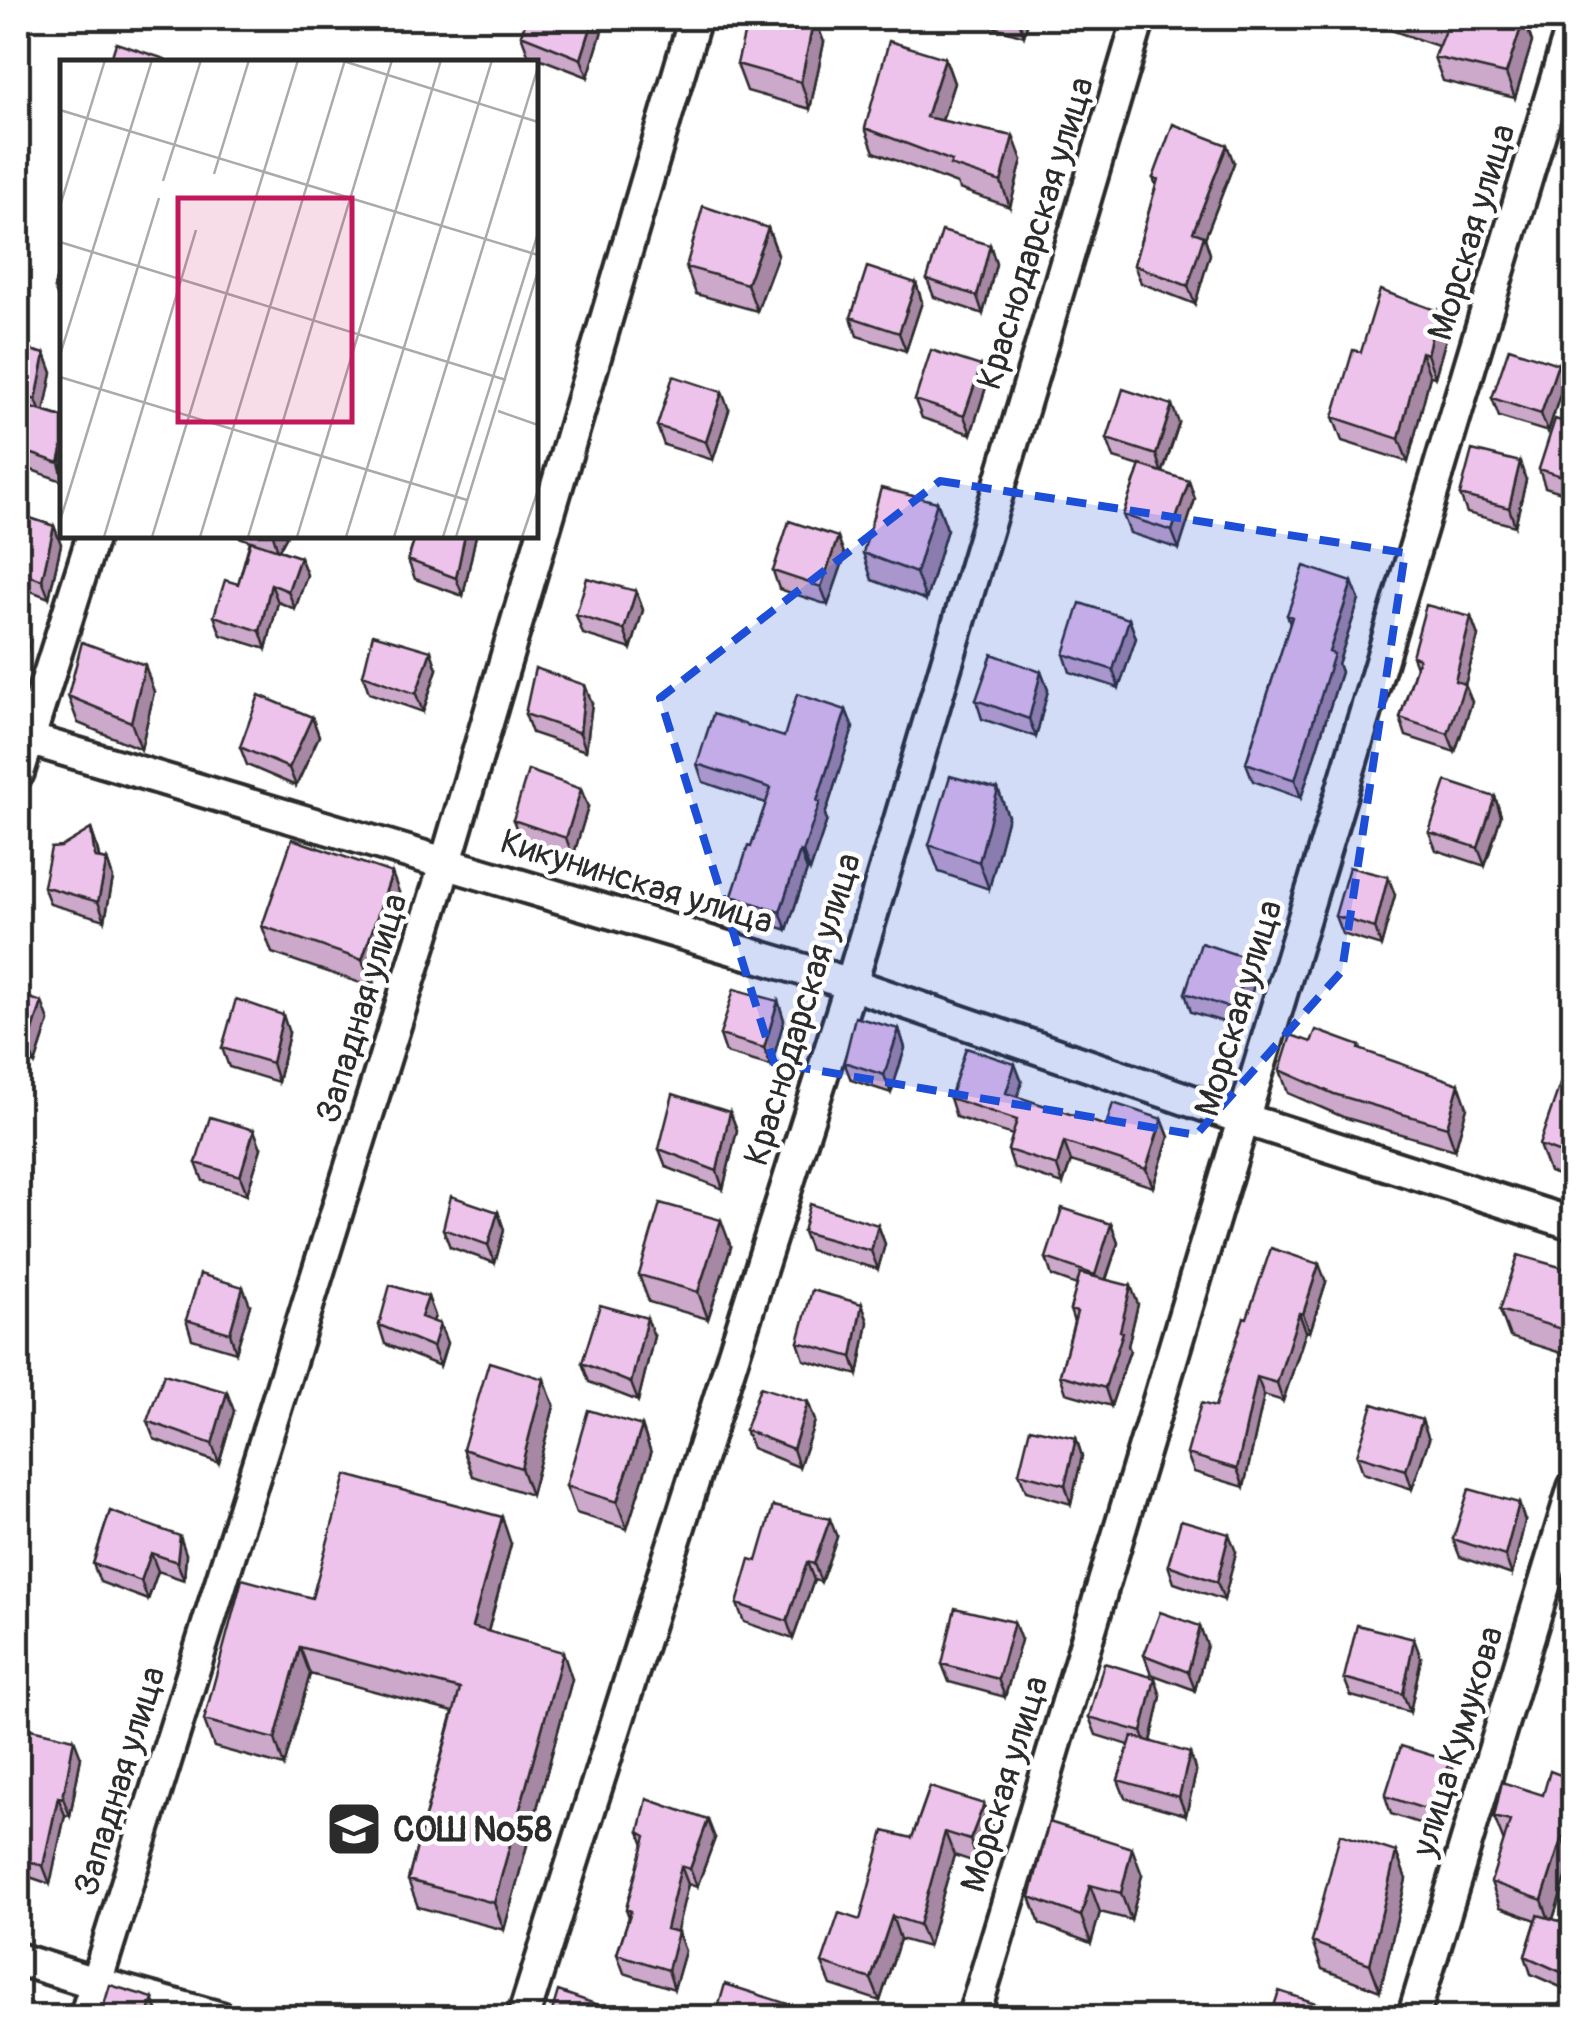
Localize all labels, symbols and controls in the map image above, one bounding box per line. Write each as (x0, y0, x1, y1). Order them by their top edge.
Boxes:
inset map (60, 60, 538, 538)
street label: Краснодарская улица (968, 72, 1104, 395)
street label: Морская улица (1418, 119, 1526, 346)
street label: Кикунинская улица (495, 820, 778, 944)
street label: Краснодарская улица (735, 848, 871, 1171)
street label: Западная улица (306, 888, 418, 1128)
street label: Морская улица (1185, 895, 1293, 1122)
street label: улица Кумукова (1402, 1621, 1514, 1863)
street label: Западная улица (64, 1661, 176, 1901)
street label: Морская улица (951, 1671, 1059, 1898)
school or university icon: СОШ №58 (324, 1799, 384, 1859)
place label: СОШ №58 (393, 1808, 552, 1852)

